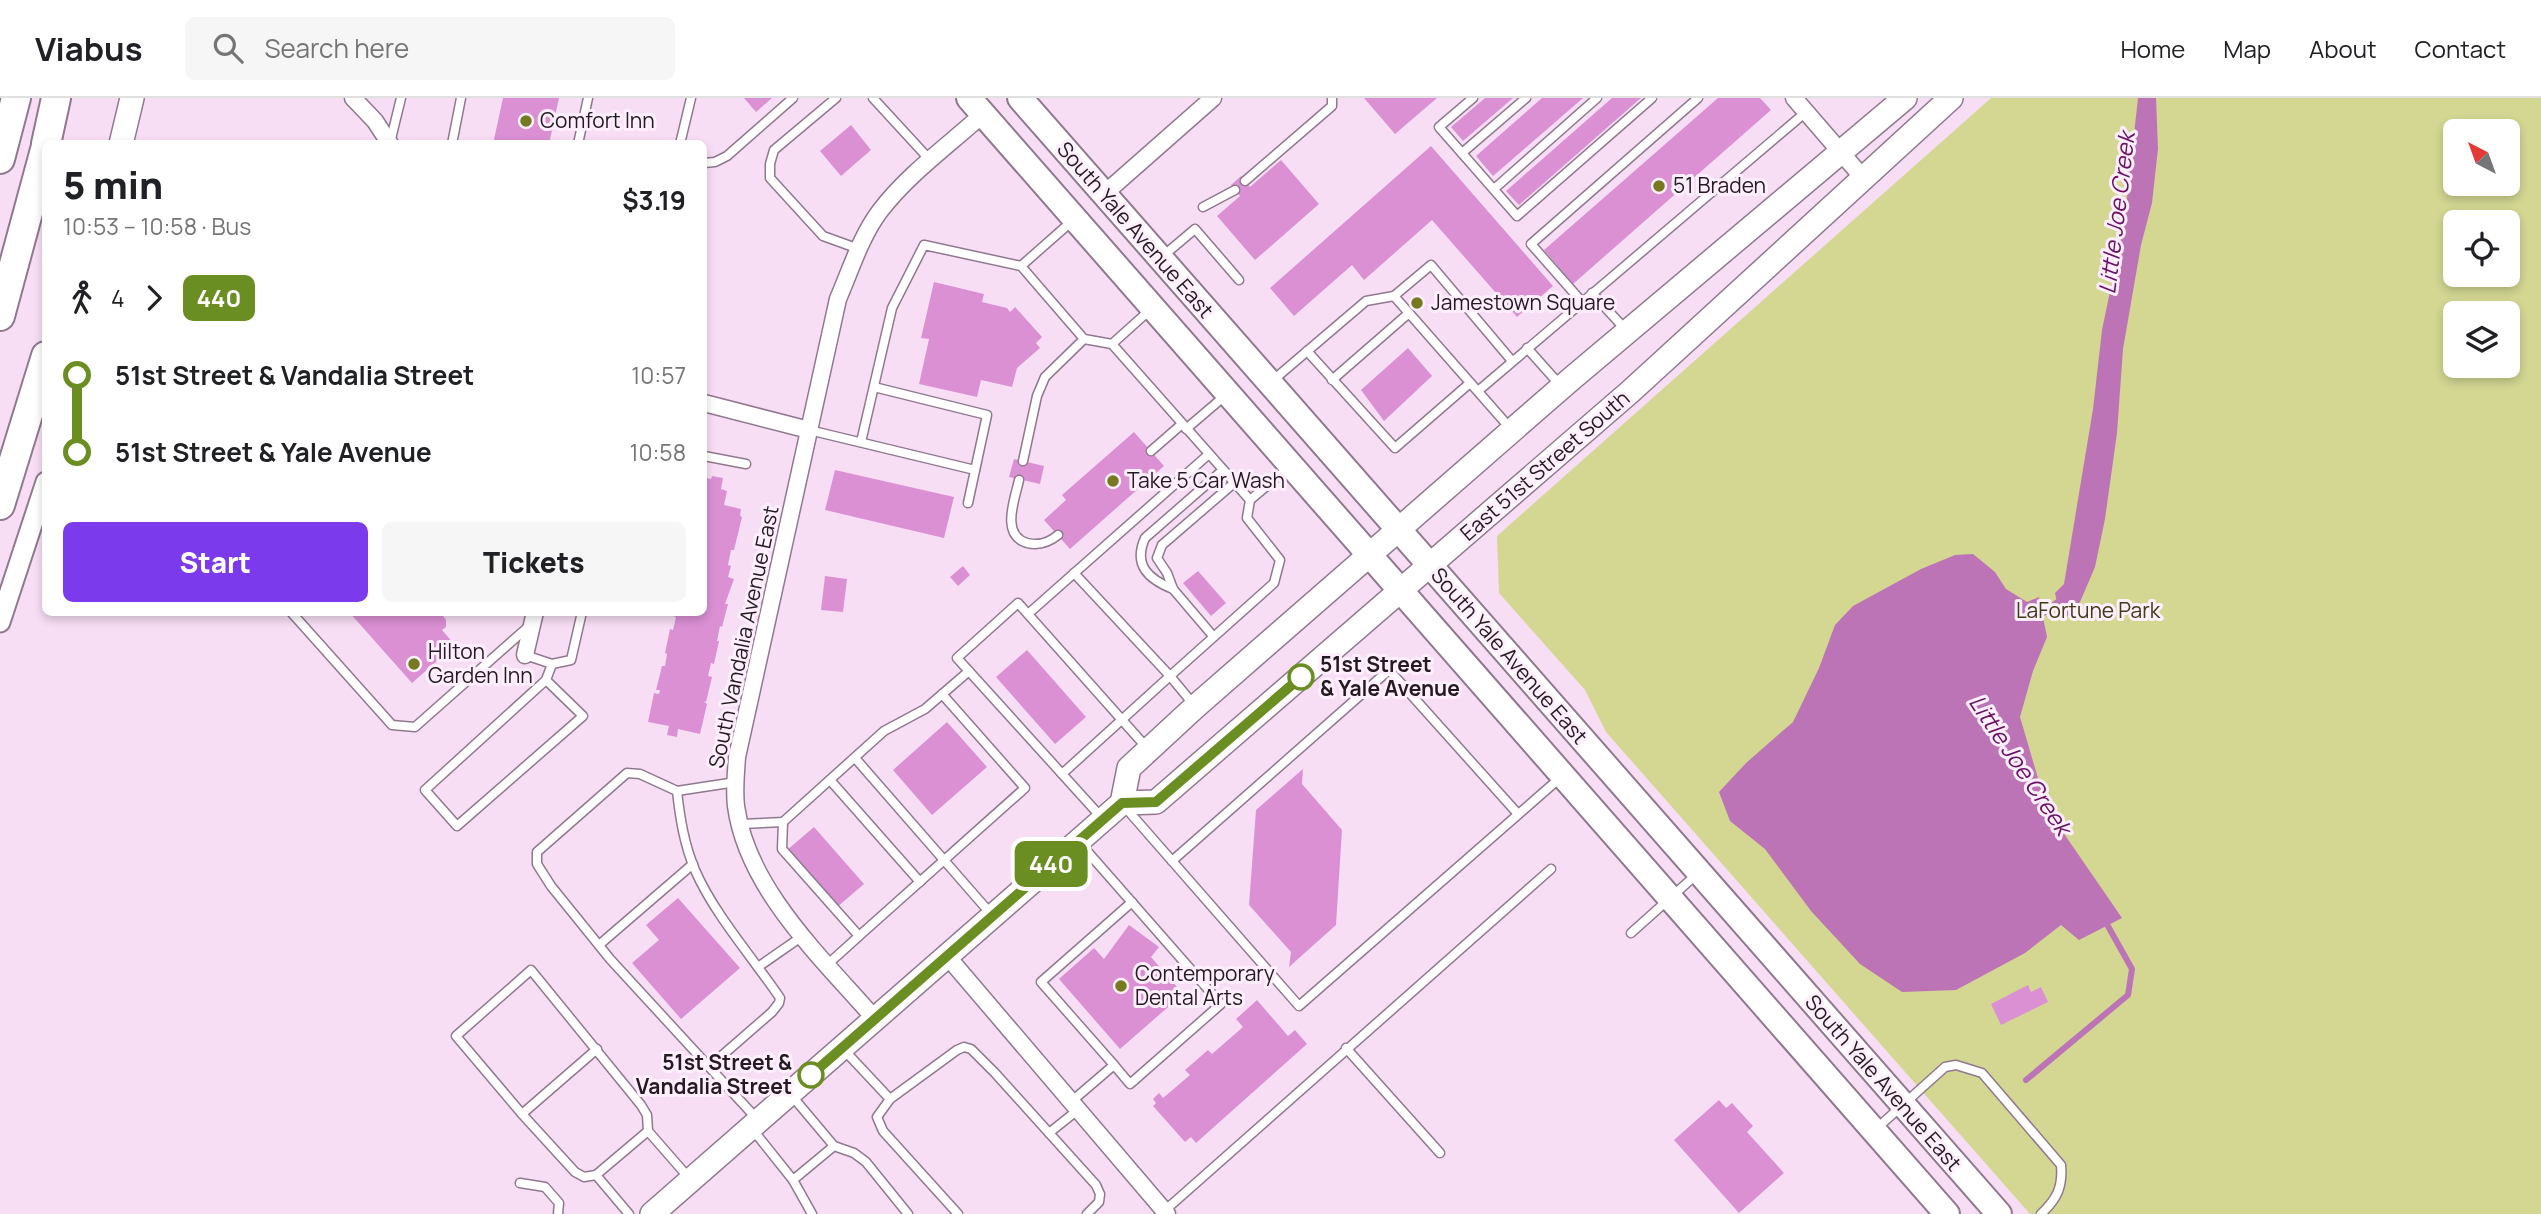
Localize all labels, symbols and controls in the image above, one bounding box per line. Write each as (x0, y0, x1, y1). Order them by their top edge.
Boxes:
search box (185, 17, 675, 80)
text: Viabus (35, 26, 143, 71)
icon: search (209, 29, 247, 67)
text: Search here (265, 30, 409, 66)
text: Home (2120, 32, 2185, 65)
text: Map (2223, 32, 2271, 65)
text: About (2309, 32, 2377, 65)
text: Contact (2415, 32, 2506, 65)
place label: Comfort Inn (540, 106, 655, 134)
marker: Comfort Inn (518, 113, 534, 129)
north arrow (2443, 119, 2520, 196)
map controls (2443, 119, 2520, 378)
water label: Little Joe Creek (2090, 127, 2142, 296)
street label: South Yale Avenue East (1051, 135, 1220, 323)
text: 5 min (63, 158, 163, 210)
place label: 51 Braden (1673, 171, 1766, 199)
marker: 51 Braden (1651, 178, 1667, 194)
text: $3.19 (622, 182, 686, 218)
text: 10:53 – 10:58 · Bus (63, 210, 251, 242)
button: locate (2443, 210, 2520, 287)
icon: walk (63, 279, 101, 317)
icon: forward (135, 279, 173, 317)
text: 440 (197, 281, 241, 314)
text: 4 (111, 282, 125, 314)
place label: Jamestown Square (1431, 288, 1615, 316)
marker: Jamestown Square (1409, 295, 1425, 311)
button: layers (2443, 301, 2520, 378)
text: 51st Street & Vandalia Street (115, 357, 474, 393)
text: 10:57 (631, 359, 686, 391)
street label: East 51st Street South (1454, 384, 1635, 547)
text: 51st Street & Yale Avenue (115, 434, 432, 470)
text: 10:58 (629, 436, 686, 468)
place label: Take 5 Car Wash (1127, 466, 1285, 494)
marker: Take 5 Car Wash (1105, 473, 1121, 489)
street label: South Vandalia Avenue East (702, 503, 785, 771)
button: Start (63, 522, 368, 602)
button: Tickets (382, 522, 686, 602)
street label: South Yale Avenue East (1425, 561, 1594, 749)
park label: LaFortune Park (2016, 596, 2161, 624)
place label: Hilton Garden Inn (428, 637, 533, 689)
place label: 51st Street & Yale Avenue (1320, 650, 1460, 702)
marker: Hilton Garden Inn (406, 656, 422, 672)
marker: 51st Street & Yale Avenue (1288, 664, 1314, 690)
water label: Little Joe Creek (1962, 688, 2082, 844)
line badge: 440 (1011, 841, 1091, 887)
text: 440 (1029, 847, 1073, 880)
place label: Contemporary Dental Arts (1135, 959, 1275, 1011)
marker: Contemporary Dental Arts (1113, 978, 1129, 994)
street label: South Yale Avenue East (1799, 988, 1968, 1176)
place label: 51st Street & Vandalia Street (636, 1048, 792, 1100)
marker: 51st Street & Vandalia Street (798, 1062, 824, 1088)

